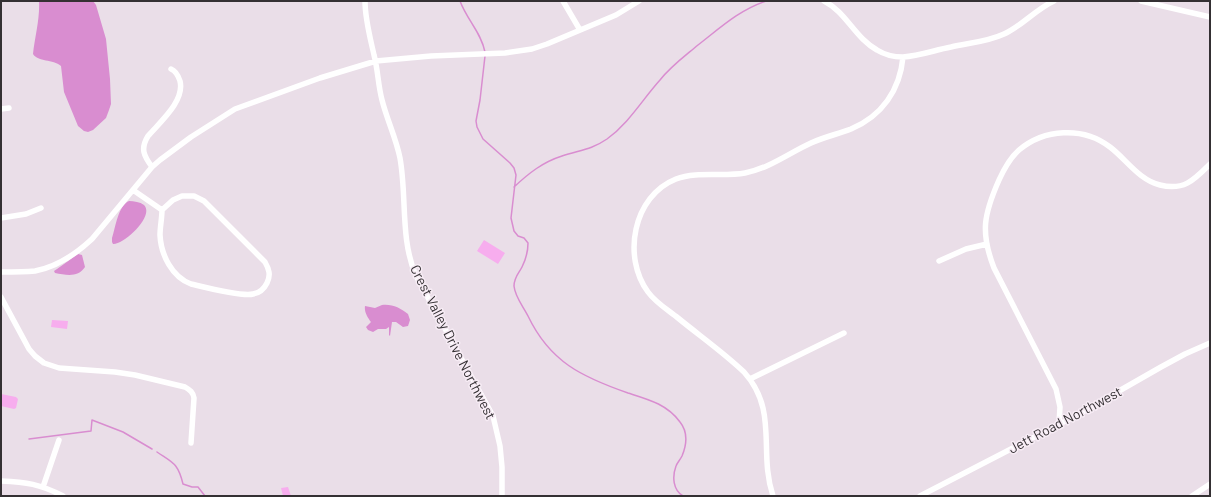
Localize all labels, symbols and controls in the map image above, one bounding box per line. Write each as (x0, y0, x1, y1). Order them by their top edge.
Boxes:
street label: Crest Valley Drive Northwest (407, 262, 500, 422)
street label: Jett Road Northwest (1005, 382, 1124, 457)

